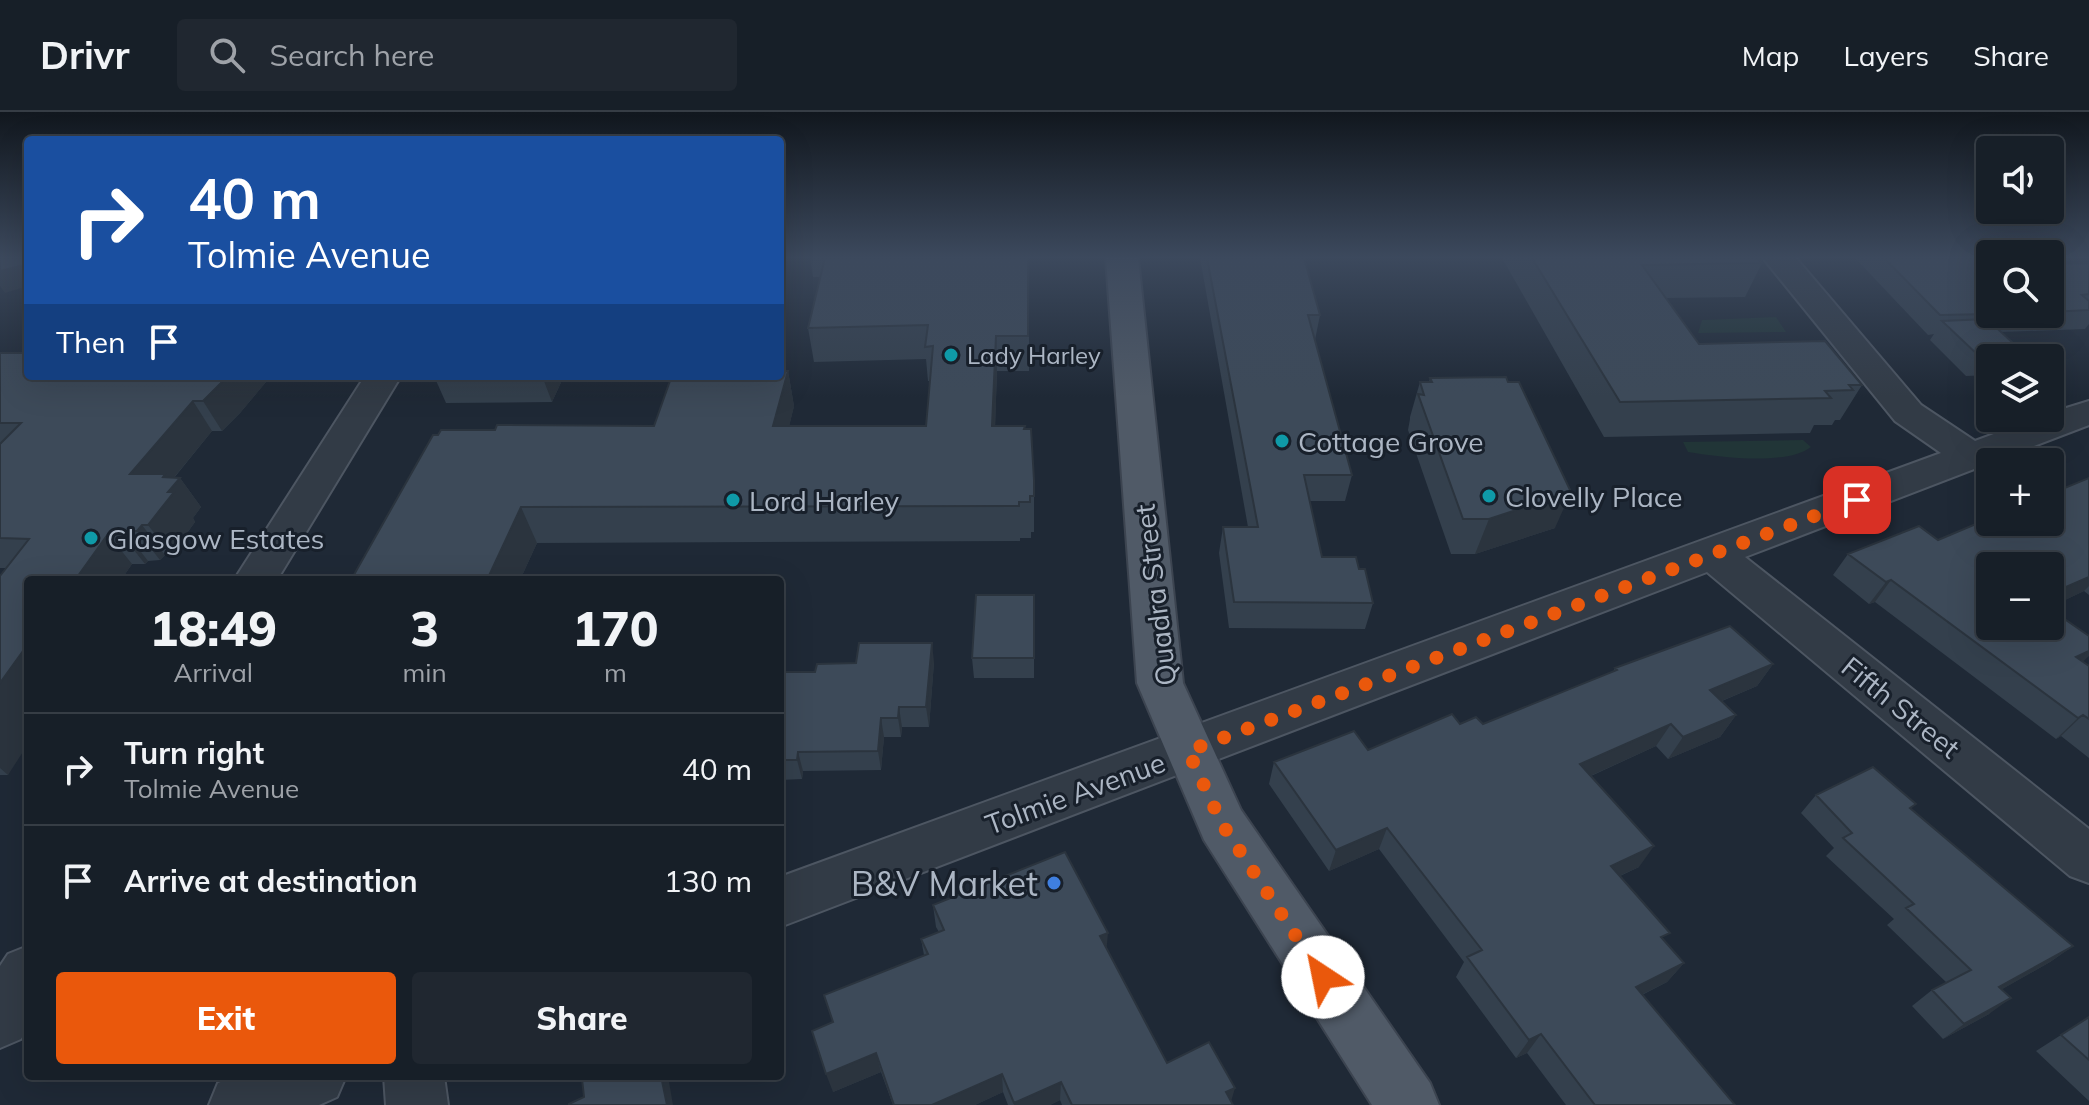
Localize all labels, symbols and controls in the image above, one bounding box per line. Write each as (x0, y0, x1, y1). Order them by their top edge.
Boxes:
search box (177, 19, 737, 91)
text: Drivr (40, 31, 129, 79)
icon: search (205, 33, 249, 77)
text: Search here (269, 36, 434, 74)
text: Map (1742, 38, 1799, 73)
text: Layers (1843, 38, 1929, 73)
text: Share (1973, 38, 2049, 73)
map controls (1976, 136, 2064, 640)
button: sound (1976, 136, 2064, 224)
text: 40 m (188, 163, 321, 233)
icon: right (56, 168, 160, 272)
text: Tolmie Avenue (188, 232, 431, 277)
button: search (1976, 240, 2064, 328)
icon: arrive (142, 320, 186, 364)
text: Then (56, 323, 126, 361)
place label: Lady Harley (967, 340, 1101, 370)
button: layers (1976, 344, 2064, 432)
marker: Lady Harley (942, 346, 960, 364)
place label: Cottage Grove (1298, 424, 1484, 459)
marker: Cottage Grove (1273, 432, 1291, 450)
button: + (1976, 448, 2064, 536)
pin (1823, 466, 1891, 534)
icon: arrive (1835, 478, 1879, 522)
place label: Clovelly Place (1505, 479, 1683, 514)
place label: Lord Harley (749, 483, 899, 518)
marker: Clovelly Place (1480, 487, 1498, 505)
marker: Lord Harley (724, 491, 742, 509)
street label: Quadra Street (1126, 502, 1184, 688)
place label: Glasgow Estates (107, 521, 325, 556)
marker: Glasgow Estates (82, 529, 100, 547)
button: − (1976, 552, 2064, 640)
text: 18:49 (149, 598, 277, 658)
text: 3 (410, 598, 439, 658)
text: 170 (572, 598, 659, 658)
street label: Fifth Street (1835, 649, 1967, 765)
text: Arrival (173, 656, 253, 689)
text: min (403, 656, 447, 689)
text: m (604, 656, 627, 689)
text: Turn right (124, 734, 264, 772)
street label: Tolmie Avenue (980, 744, 1170, 842)
icon: right (56, 747, 100, 791)
text: 40 m (682, 750, 752, 788)
text: Tolmie Avenue (124, 772, 299, 805)
icon: arrive (56, 859, 100, 903)
text: Arrive at destination (124, 862, 418, 900)
text: 130 m (664, 862, 752, 900)
place label: B&V Market (851, 862, 1038, 905)
marker: B&V Market (1045, 874, 1063, 892)
position arrow (1281, 935, 1365, 1019)
button: Exit (56, 972, 396, 1064)
button: Share (412, 972, 752, 1064)

